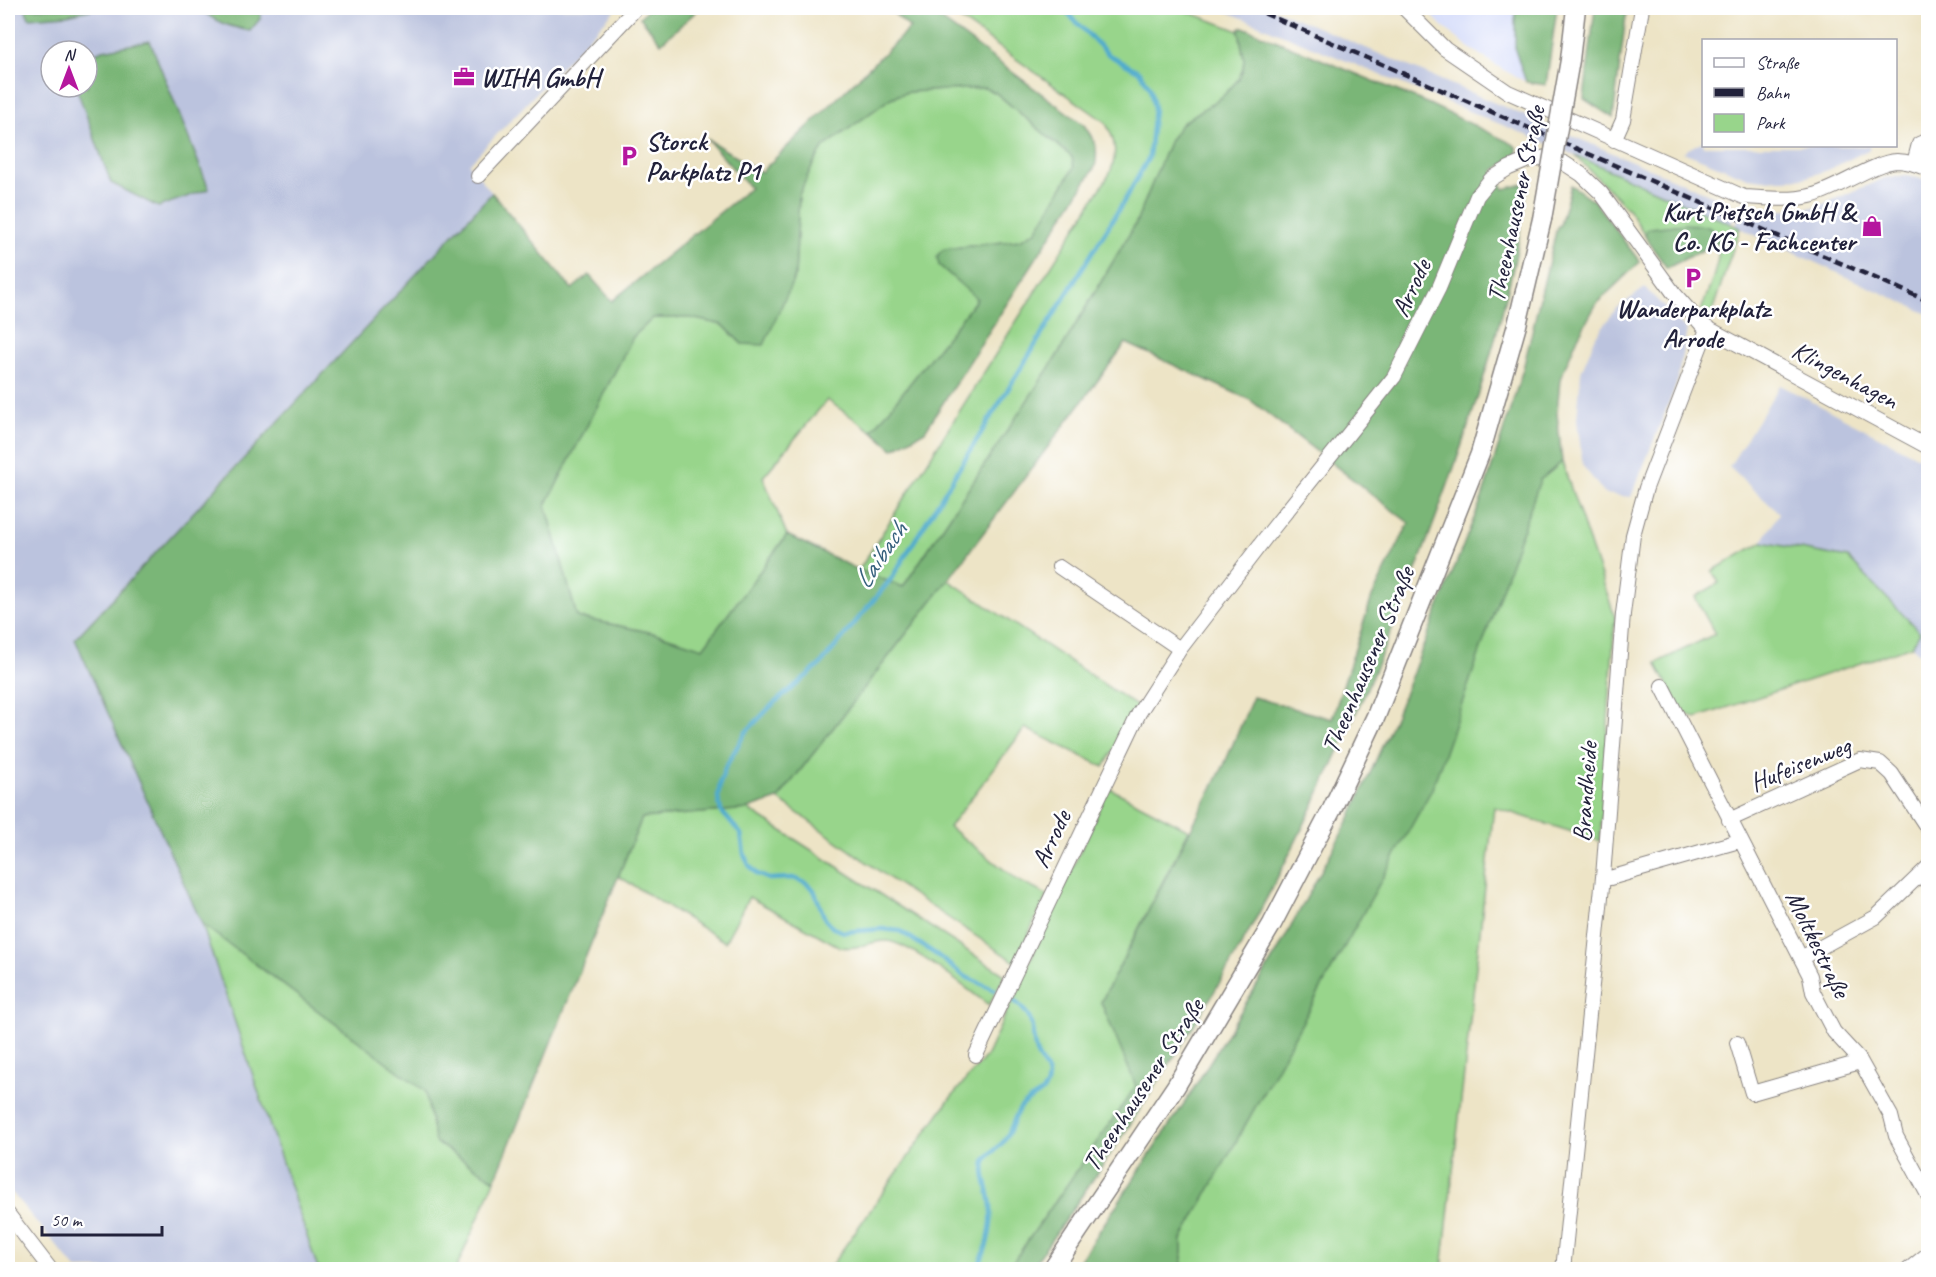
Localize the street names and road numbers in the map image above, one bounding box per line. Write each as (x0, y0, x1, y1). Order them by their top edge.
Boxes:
street label: Theenhausener Straße (1479, 100, 1553, 305)
street label: Arrode (1384, 253, 1439, 322)
street label: Klingenhagen (1786, 333, 1905, 417)
street label: Theenhausener Straße (1314, 559, 1423, 758)
street label: Hufeisenweg (1745, 728, 1857, 799)
street label: Brandheide (1565, 738, 1605, 843)
street label: Arrode (1024, 804, 1079, 873)
street label: Moltkestraße (1778, 885, 1859, 1005)
street label: Theenhausener Straße (1075, 990, 1213, 1178)

